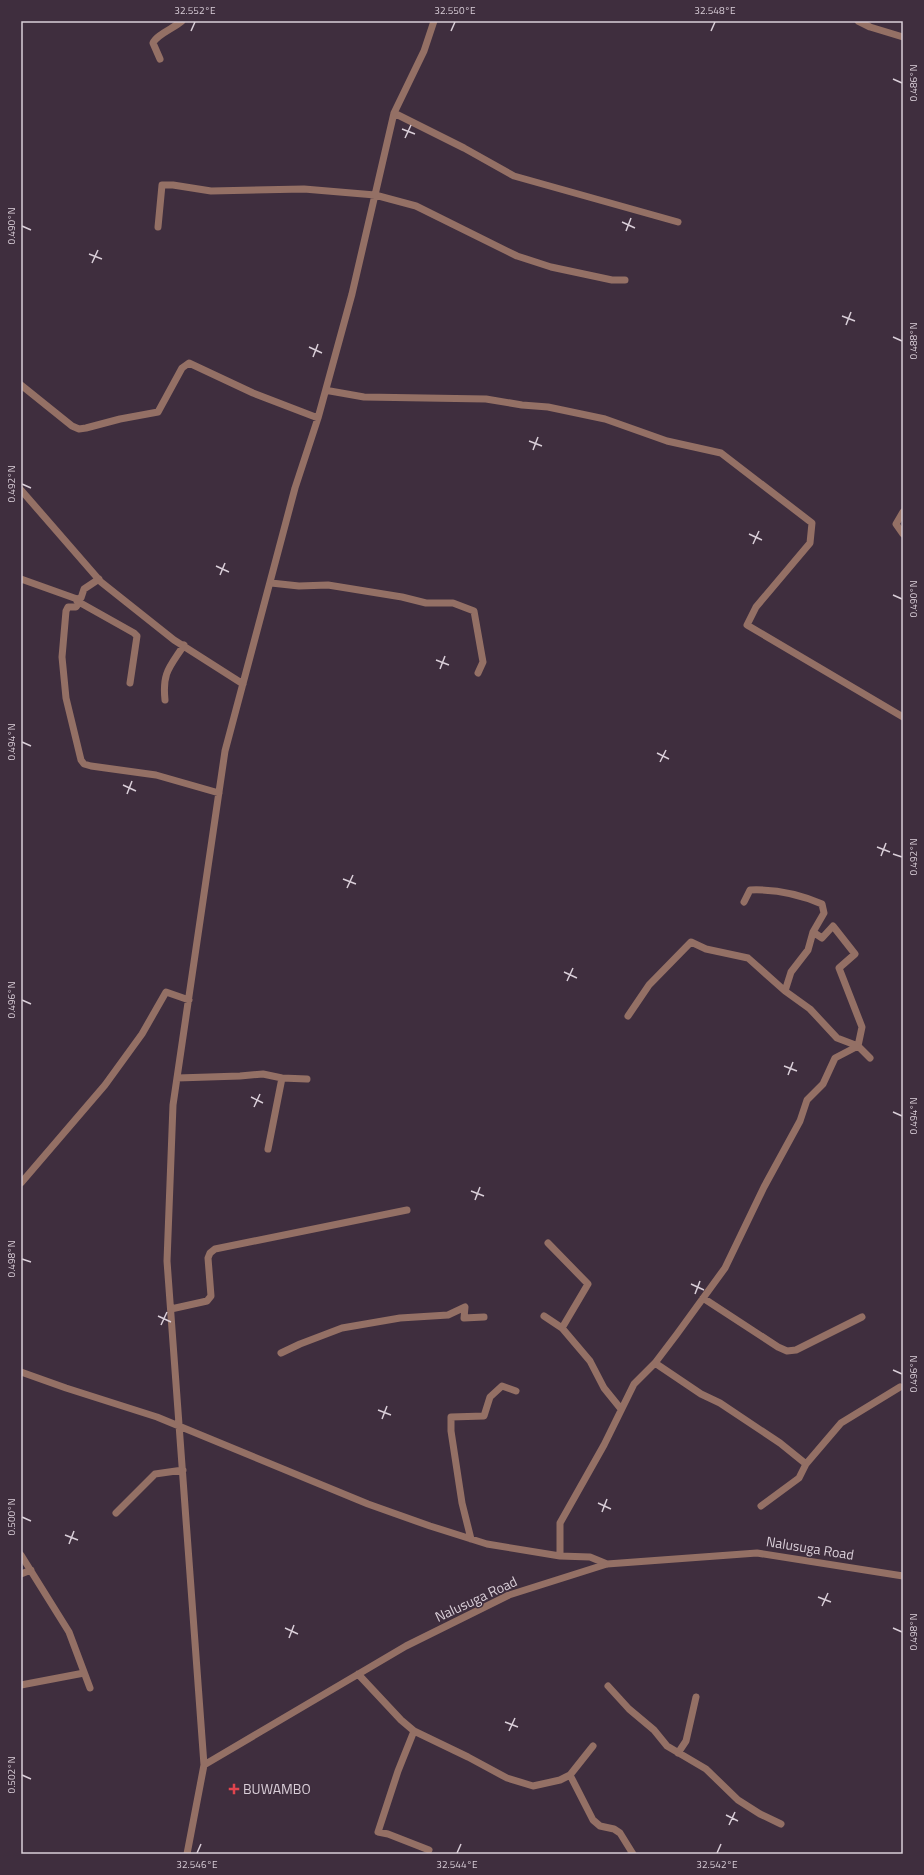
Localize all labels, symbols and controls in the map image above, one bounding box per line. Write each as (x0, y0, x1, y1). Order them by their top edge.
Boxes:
text: 32.552°E (174, 3, 216, 18)
text: 32.550°E (434, 3, 476, 18)
text: 32.548°E (694, 3, 736, 18)
text: 0.486°N (906, 65, 921, 101)
text: 0.490°N (4, 208, 19, 244)
text: 0.488°N (906, 323, 921, 359)
text: 0.492°N (4, 466, 19, 502)
text: 0.490°N (906, 581, 921, 617)
text: 0.494°N (4, 724, 19, 760)
text: 0.492°N (906, 839, 921, 875)
text: 0.496°N (4, 982, 19, 1018)
text: 0.494°N (906, 1098, 921, 1134)
text: 0.498°N (4, 1241, 19, 1277)
text: 0.496°N (906, 1356, 921, 1392)
text: 0.500°N (4, 1499, 19, 1535)
street label: Nalusuga Road (765, 1530, 856, 1565)
street label: Nalusuga Road (431, 1570, 520, 1627)
text: 0.498°N (906, 1614, 921, 1650)
text: 0.502°N (4, 1757, 19, 1793)
place label: BUWAMBO (243, 1778, 311, 1799)
marker: BUWAMBO (228, 1783, 240, 1795)
text: 32.546°E (176, 1857, 218, 1872)
text: 32.544°E (436, 1857, 478, 1872)
text: 32.542°E (696, 1857, 738, 1872)

